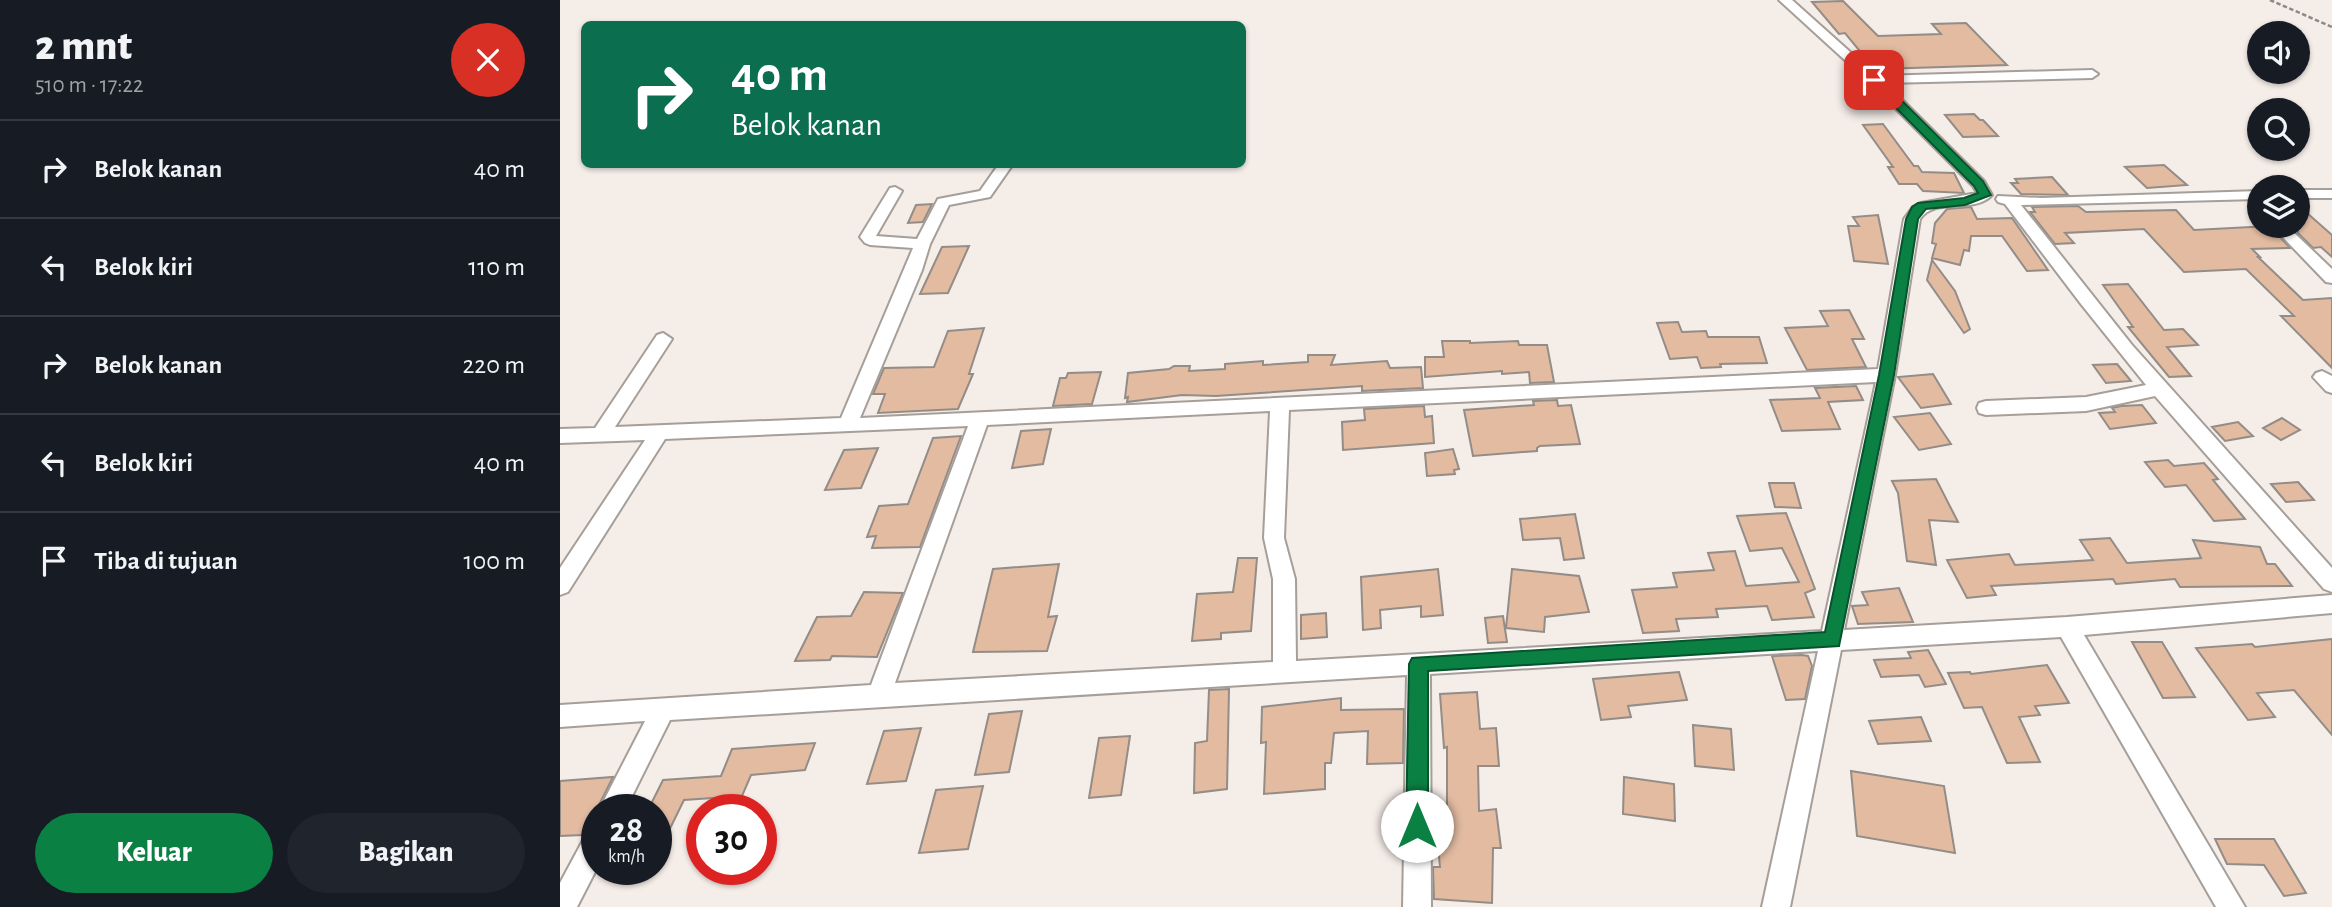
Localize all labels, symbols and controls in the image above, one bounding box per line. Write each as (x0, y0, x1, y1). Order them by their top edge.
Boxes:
map controls (2247, 21, 2310, 238)
button: sound (2247, 21, 2310, 84)
button: close (451, 23, 525, 97)
text: 2 mnt (35, 25, 132, 67)
icon: right (616, 49, 707, 140)
pin (1844, 50, 1904, 110)
text: 40 m (731, 51, 828, 100)
icon: arrive (1855, 61, 1893, 99)
text: 510 m · 17:22 (35, 74, 143, 97)
button: search (2247, 98, 2310, 161)
text: Belok kanan (731, 109, 882, 141)
icon: right (35, 150, 73, 188)
text: Belok kanan (94, 156, 222, 182)
text: 40 m (474, 156, 525, 182)
button: layers (2247, 175, 2310, 238)
icon: left (35, 248, 73, 286)
text: Belok kiri (94, 254, 193, 280)
text: 110 m (468, 254, 525, 280)
icon: right (35, 346, 73, 384)
text: Belok kanan (94, 352, 222, 378)
text: 220 m (463, 352, 525, 378)
icon: left (35, 444, 73, 482)
text: Belok kiri (94, 450, 193, 476)
text: 40 m (474, 450, 525, 476)
icon: arrive (35, 542, 73, 580)
text: Tiba di tujuan (94, 548, 238, 574)
text: 100 m (464, 548, 525, 574)
position arrow (1380, 789, 1454, 863)
speed limit sign: 30 (686, 794, 777, 885)
button: Keluar (35, 813, 273, 893)
button: Bagikan (287, 813, 525, 893)
text: 28 (610, 813, 643, 848)
text: km/h (608, 848, 645, 866)

